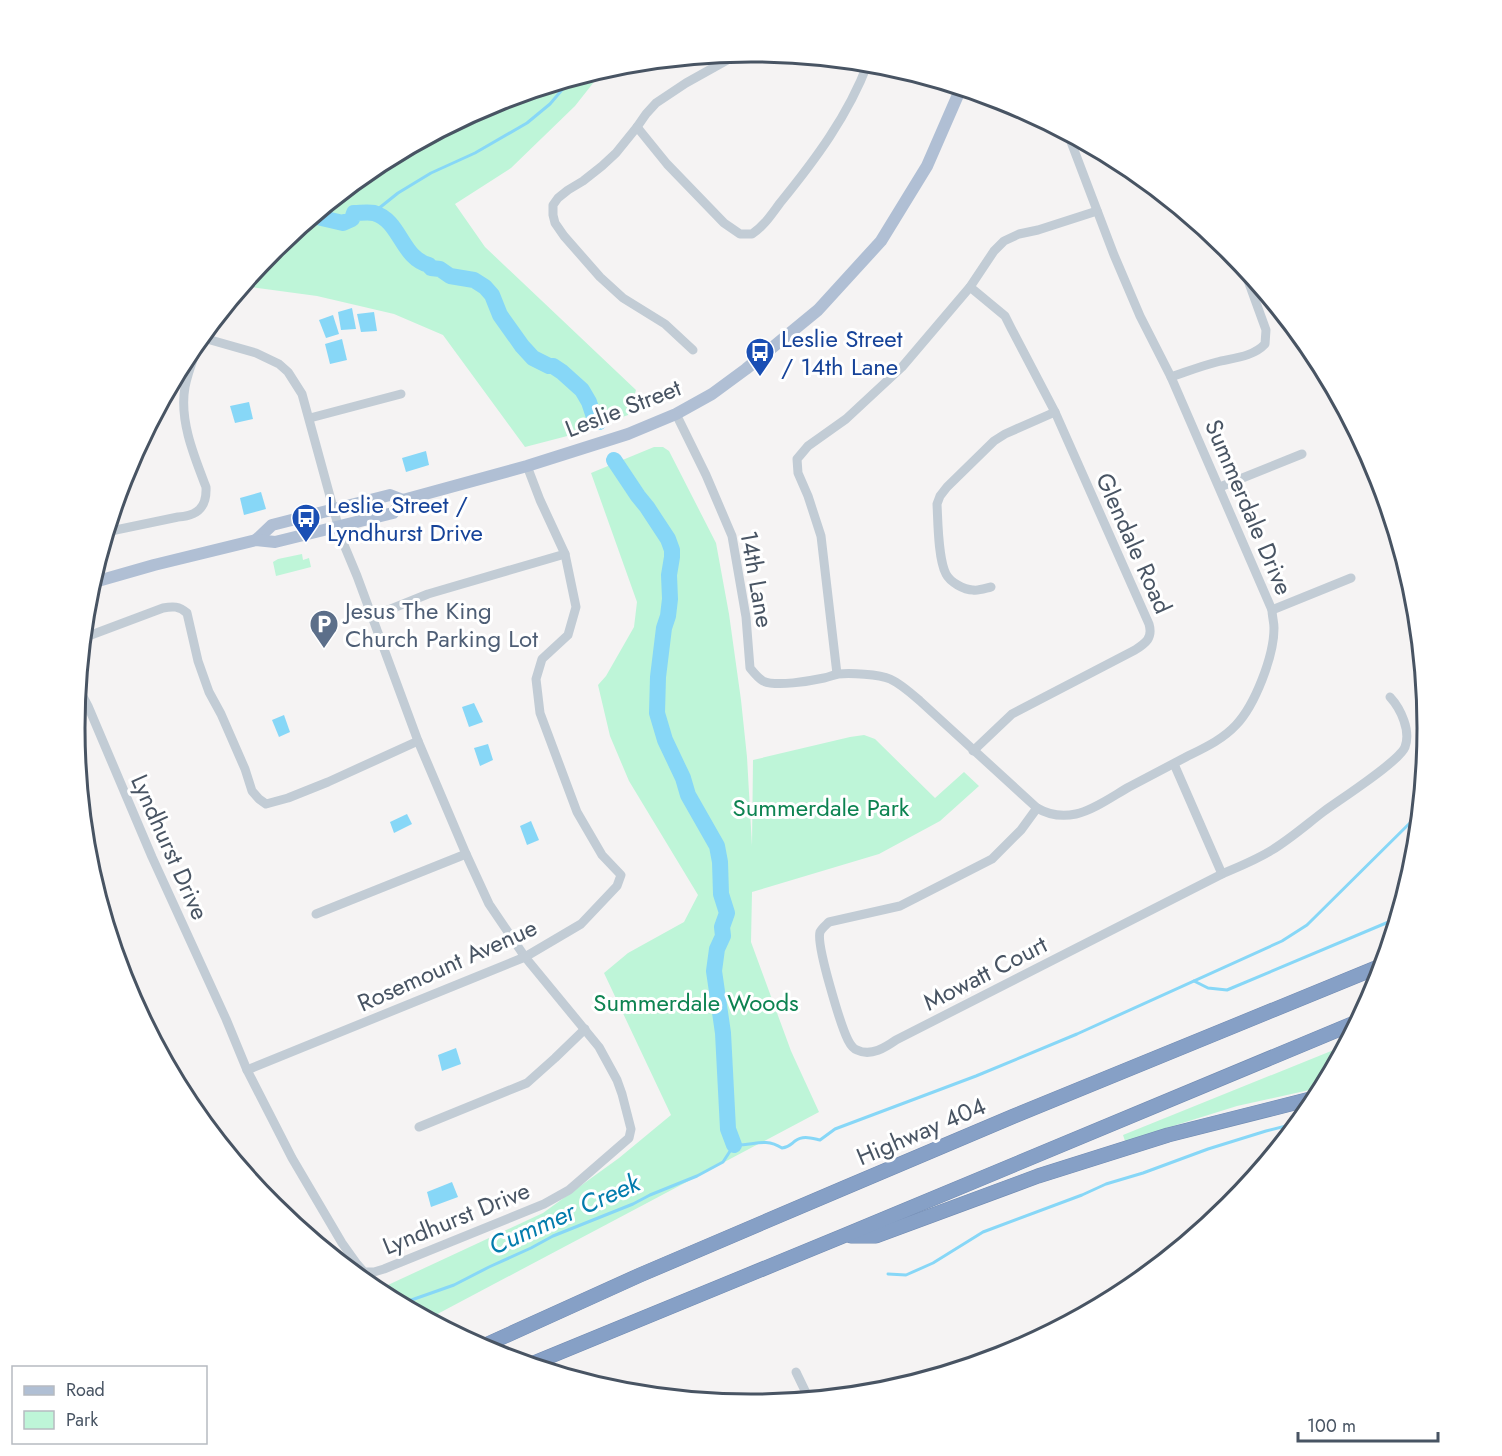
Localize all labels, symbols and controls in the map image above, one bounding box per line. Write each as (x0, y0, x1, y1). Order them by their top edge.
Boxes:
place label: Leslie Street / 14th Lane (781, 321, 903, 384)
bus stop icon: Leslie Street / 14th Lane (744, 336, 776, 378)
street label: Leslie Street (560, 370, 686, 446)
street label: Summerdale Drive (1196, 414, 1302, 600)
street label: Glendale Road (1087, 467, 1181, 619)
place label: Leslie Street / Lyndhurst Drive (327, 487, 483, 550)
bus stop icon: Leslie Street / Lyndhurst Drive (290, 502, 322, 544)
street label: 14th Lane (731, 528, 783, 630)
place label: Jesus The King Church Parking Lot (342, 593, 538, 656)
parking icon: Jesus The King Church Parking Lot (308, 608, 340, 650)
street label: Lyndhurst Drive (122, 769, 218, 925)
park label: Summerdale Park (733, 790, 910, 825)
street label: Rosemount Avenue (352, 910, 542, 1020)
street label: Mowatt Court (917, 927, 1053, 1019)
park label: Summerdale Woods (593, 985, 799, 1020)
street label: Highway 404 (851, 1088, 991, 1174)
water label: Cummer Creek (482, 1163, 647, 1264)
street label: Lyndhurst Drive (377, 1173, 535, 1263)
legend (12, 1366, 207, 1444)
text: Road (66, 1377, 105, 1403)
scale bar (1298, 1405, 1438, 1443)
text: Park (66, 1407, 98, 1433)
text: 100 m (1307, 1413, 1356, 1439)

